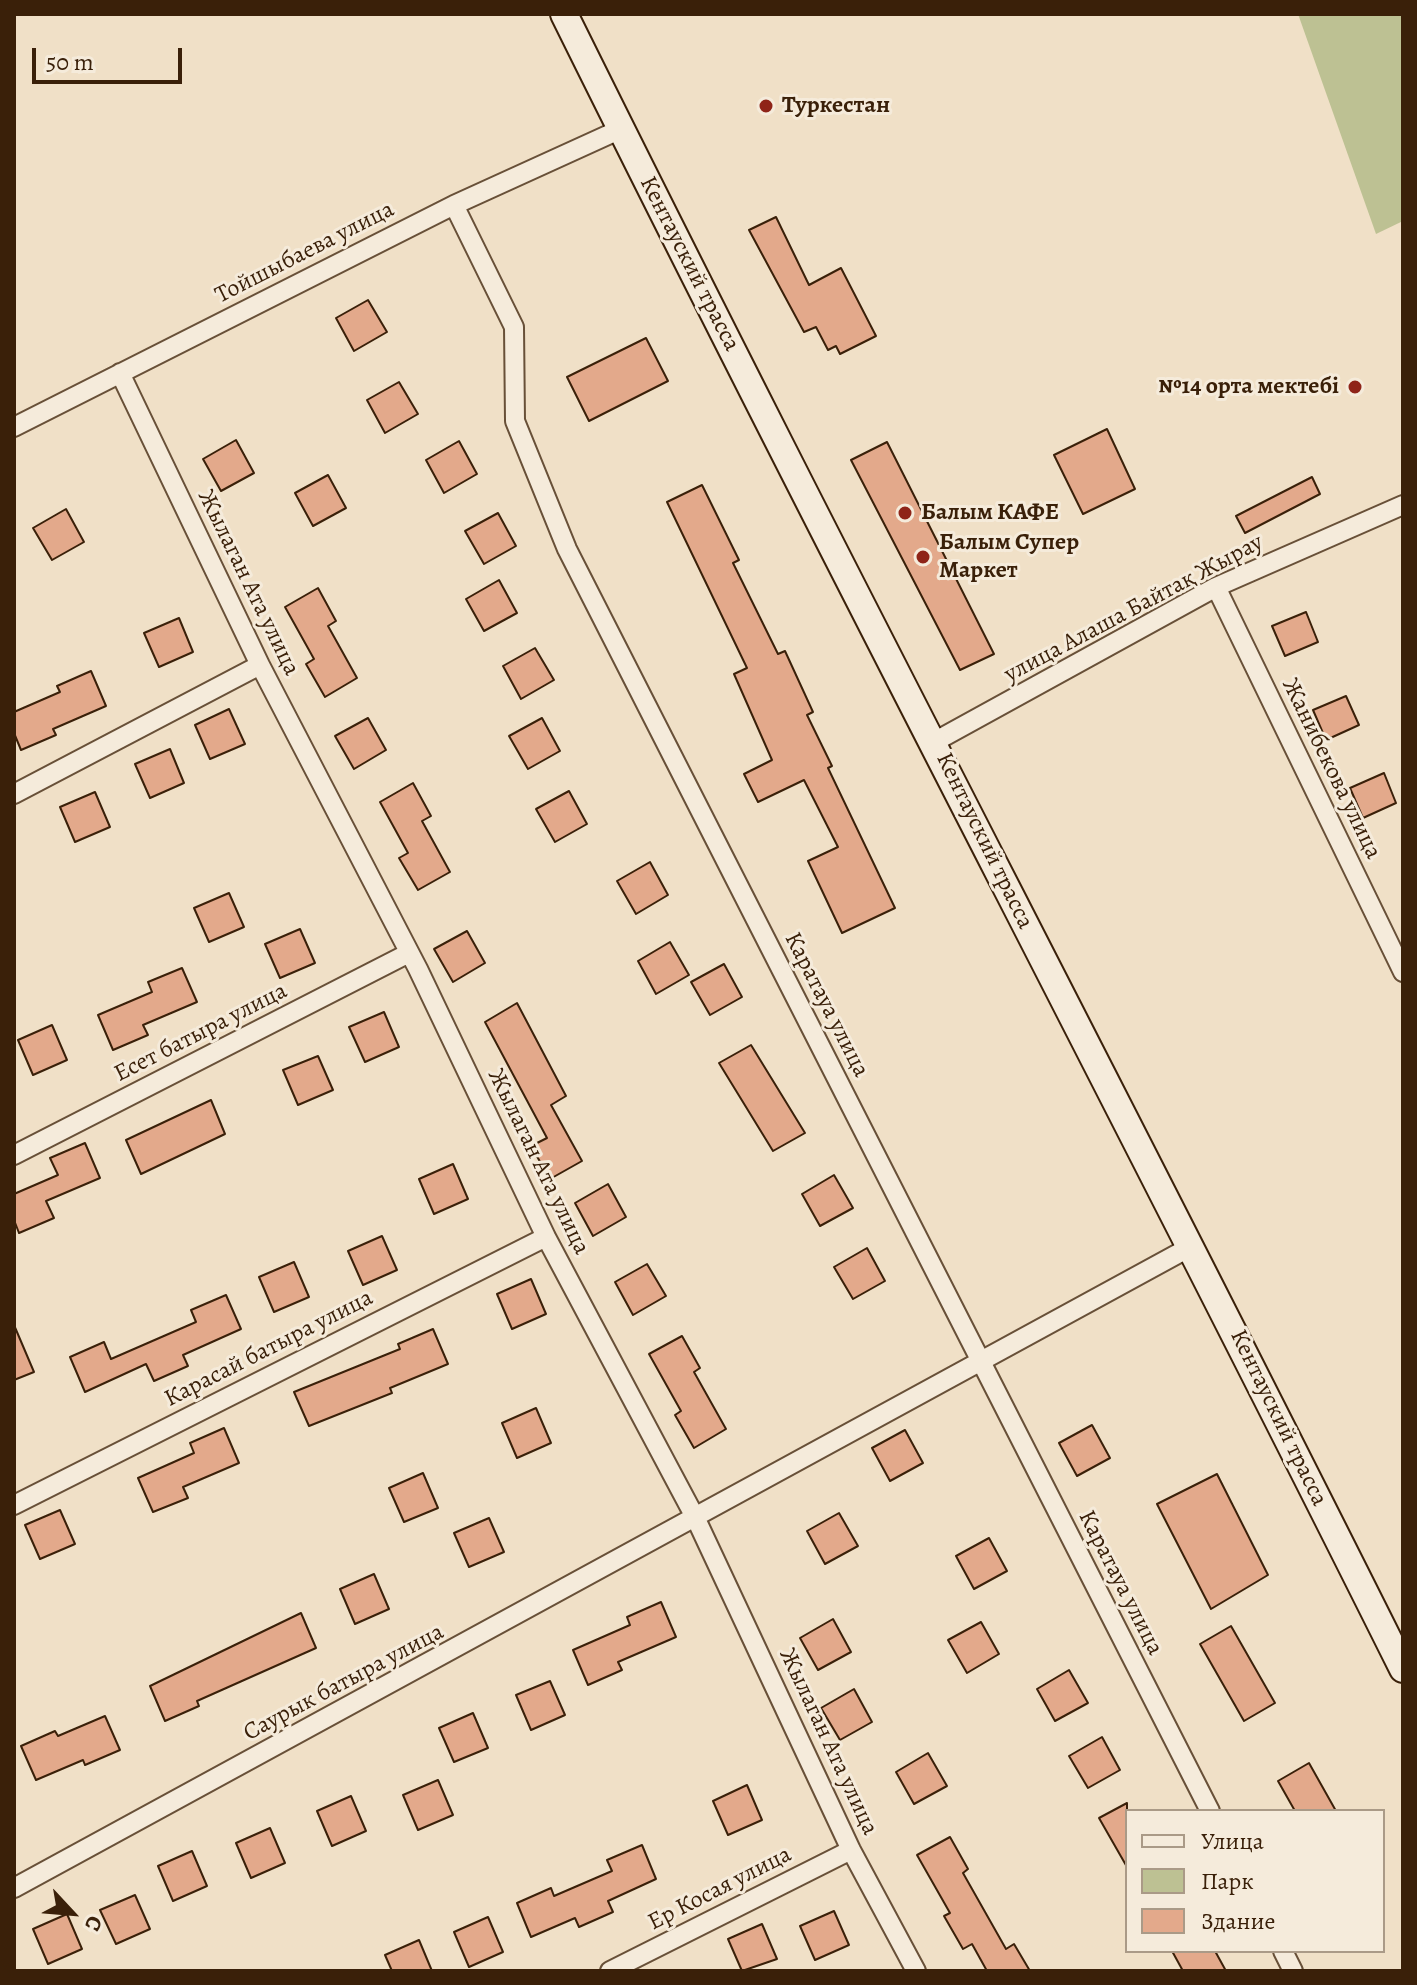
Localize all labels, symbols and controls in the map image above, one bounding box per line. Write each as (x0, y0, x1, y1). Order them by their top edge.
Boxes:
scale bar (36, 32, 186, 82)
text: 50 m (46, 46, 94, 78)
place label: Туркестан (782, 92, 890, 120)
marker: Туркестан (757, 97, 775, 115)
street label: Кентауский трасса (632, 172, 746, 356)
street label: Тойшыбаева улица (211, 196, 399, 310)
place label: №14 орта мектебі (1158, 373, 1339, 401)
marker: №14 орта мектебі (1346, 378, 1364, 396)
street label: Жылаган Ата улица (191, 486, 305, 680)
place label: Балым КАФЕ (921, 499, 1059, 527)
marker: Балым КАФЕ (896, 504, 914, 522)
street label: улица Алаша Байтақ Жырау (1000, 528, 1268, 690)
place label: Балым Супер Маркет (939, 529, 1079, 585)
marker: Балым Супер Маркет (914, 548, 932, 566)
street label: Жанибекова улица (1275, 674, 1387, 864)
street label: Кентауский трасса (929, 748, 1039, 934)
street label: Каратауа улица (777, 928, 875, 1082)
street label: Есет батыра улица (110, 977, 292, 1089)
street label: Жылаган Ата улица (481, 1065, 595, 1259)
street label: Карасай батыра улица (160, 1284, 378, 1414)
street label: Кентауский трасса (1223, 1325, 1333, 1511)
street label: Каратауа улица (1071, 1506, 1169, 1660)
street label: Саурык батыра улица (239, 1618, 449, 1748)
street label: Жылаган Ата улица (772, 1644, 884, 1840)
legend (1125, 1809, 1385, 1953)
text: Улица (1201, 1825, 1264, 1857)
street label: Ер Косая улица (643, 1841, 797, 1937)
text: Парк (1201, 1865, 1254, 1897)
north arrow (32, 1873, 112, 1953)
text: Здание (1201, 1905, 1276, 1937)
text: С (77, 1911, 110, 1936)

